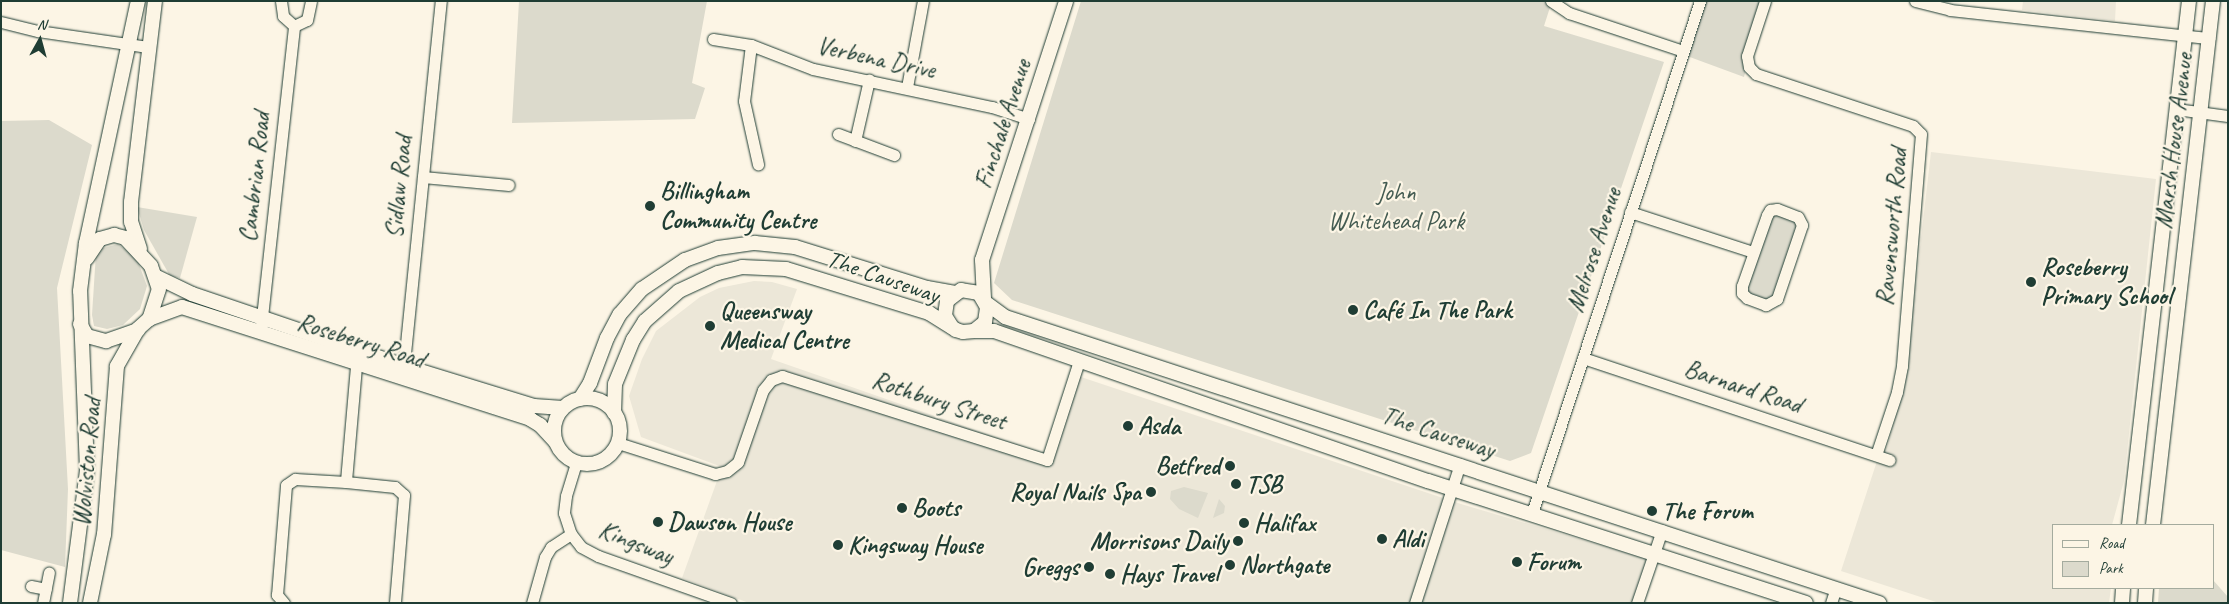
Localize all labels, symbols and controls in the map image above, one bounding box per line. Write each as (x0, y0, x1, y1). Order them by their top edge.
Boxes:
north arrow (15, 15, 65, 65)
text: N (37, 16, 47, 34)
street label: Verbena Drive (814, 31, 938, 85)
street label: Marsh House Avenue (2148, 52, 2200, 230)
street label: Finchale Avenue (968, 56, 1038, 192)
street label: Cambrian Road (233, 110, 277, 244)
street label: Sidlaw Road (379, 135, 419, 239)
street label: Ravensworth Road (1870, 147, 1914, 307)
place label: Billingham Community Centre (660, 177, 816, 236)
park label: John Whitehead Park (1327, 178, 1465, 237)
street label: Melrose Avenue (1560, 184, 1628, 316)
marker: Billingham Community Centre (644, 200, 656, 212)
street label: The Causeway (822, 243, 944, 311)
place label: Roseberry Primary School (2041, 253, 2171, 312)
marker: Roseberry Primary School (2025, 276, 2037, 288)
place label: Café In The Park (1363, 295, 1514, 325)
place label: Queensway Medical Centre (720, 297, 849, 356)
marker: Café In The Park (1347, 304, 1359, 316)
street label: Roseberry Road (293, 307, 429, 375)
marker: Queensway Medical Centre (704, 320, 716, 332)
street label: Barnard Road (1681, 354, 1805, 420)
street label: Rothbury Street (868, 365, 1010, 437)
street label: Wolviston Road (66, 397, 108, 527)
street label: The Causeway (1377, 400, 1499, 466)
place label: Asda (1138, 411, 1180, 441)
marker: Asda (1122, 420, 1134, 432)
place label: Betfred (1155, 451, 1220, 481)
marker: Betfred (1224, 460, 1236, 472)
place label: TSB (1246, 469, 1282, 499)
place label: Royal Nails Spa (1006, 477, 1141, 507)
marker: TSB (1230, 478, 1242, 490)
marker: Royal Nails Spa (1145, 486, 1157, 498)
place label: Boots (912, 493, 960, 523)
place label: The Forum (1662, 496, 1754, 526)
marker: Boots (896, 502, 908, 514)
marker: The Forum (1646, 505, 1658, 517)
place label: Dawson House (668, 507, 792, 537)
place label: Halifax (1254, 508, 1315, 538)
street label: Kingsway (594, 515, 678, 571)
marker: Dawson House (652, 516, 664, 528)
marker: Halifax (1238, 517, 1250, 529)
place label: Aldi (1392, 524, 1424, 554)
legend (2052, 524, 2214, 589)
place label: Morrisons Daily (1090, 526, 1228, 556)
place label: Kingsway House (848, 530, 983, 560)
marker: Aldi (1376, 533, 1388, 545)
text: Road (2099, 534, 2124, 553)
marker: Morrisons Daily (1232, 535, 1244, 547)
marker: Kingsway House (832, 539, 844, 551)
place label: Forum (1527, 547, 1581, 577)
place label: Northgate (1240, 550, 1329, 580)
place label: Greggs (1022, 552, 1079, 582)
marker: Forum (1511, 556, 1523, 568)
place label: Hays Travel (1120, 559, 1219, 589)
marker: Northgate (1224, 559, 1236, 571)
text: Park (2099, 559, 2123, 578)
marker: Greggs (1083, 561, 1095, 573)
marker: Hays Travel (1104, 568, 1116, 580)

